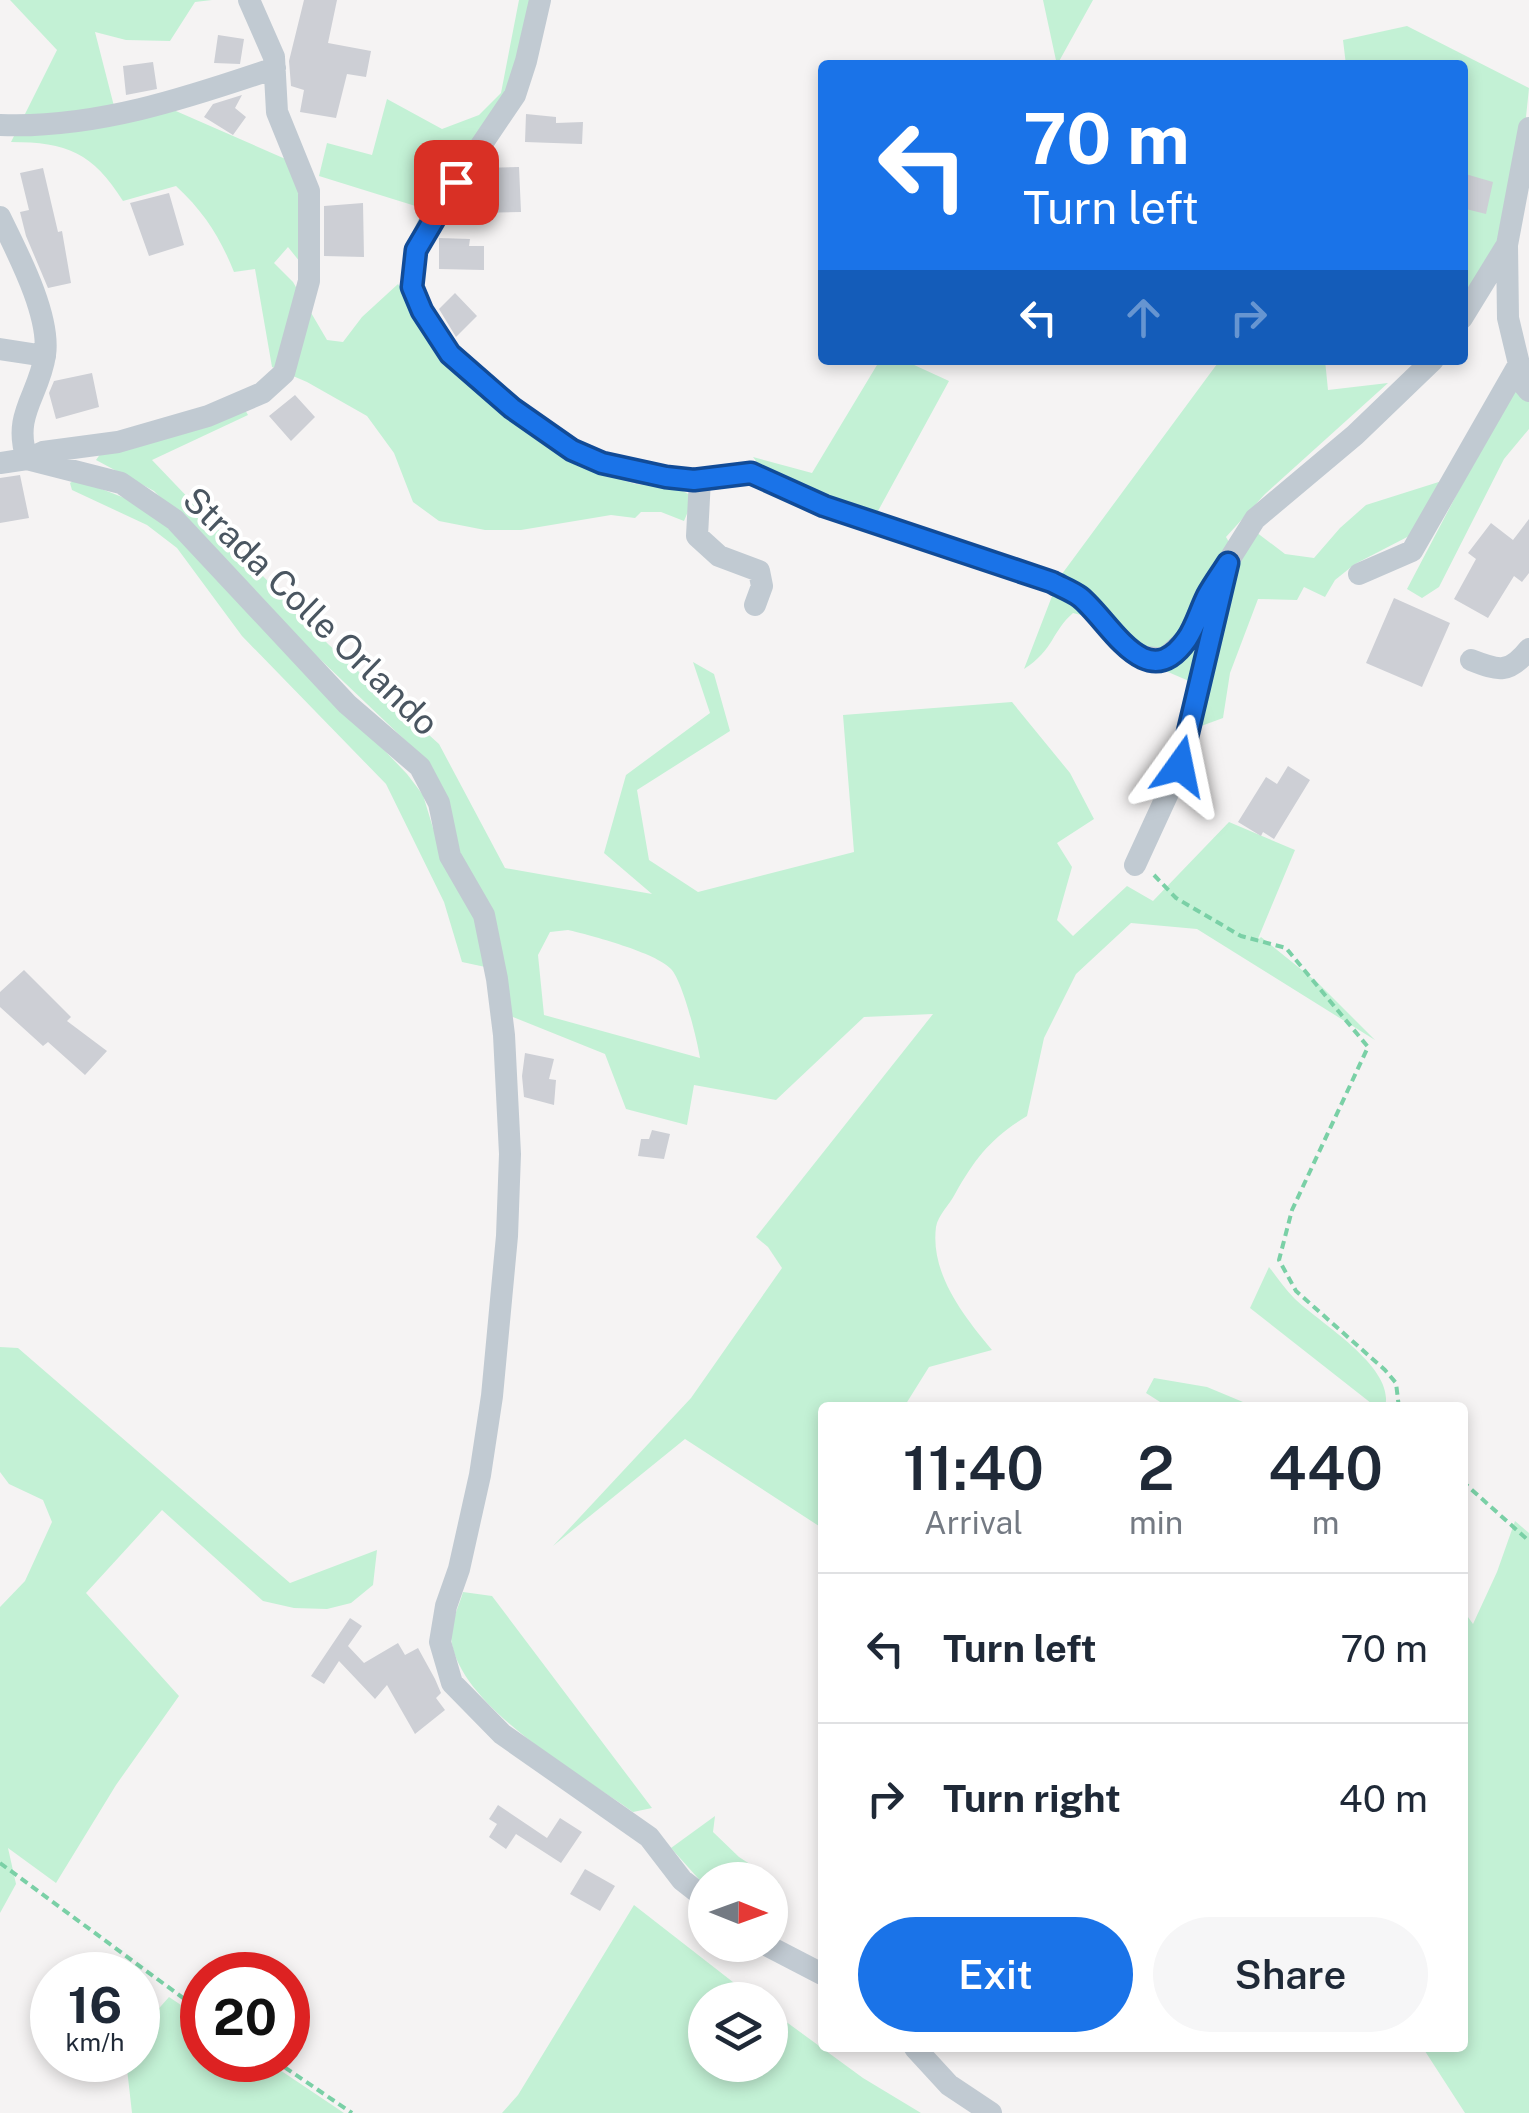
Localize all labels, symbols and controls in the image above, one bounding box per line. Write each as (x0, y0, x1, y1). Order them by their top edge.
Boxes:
text: 70 m (1023, 97, 1190, 180)
icon: left (858, 100, 988, 230)
pin (414, 140, 499, 225)
icon: arrive (429, 155, 484, 210)
text: Turn left (1023, 181, 1199, 234)
icon: left (1011, 290, 1066, 345)
icon: ahead (1116, 290, 1171, 345)
icon: right (1221, 290, 1276, 345)
street label: Strada Colle Orlando (175, 478, 447, 744)
position arrow (1128, 714, 1232, 818)
text: 11:40 (903, 1433, 1044, 1504)
text: 2 (1138, 1433, 1175, 1504)
text: 440 (1268, 1433, 1383, 1504)
text: Arrival (924, 1504, 1023, 1541)
text: min (1129, 1504, 1183, 1541)
text: m (1312, 1504, 1339, 1541)
icon: left (858, 1621, 913, 1676)
text: Turn left (943, 1626, 1097, 1671)
text: 70 m (1341, 1626, 1428, 1671)
icon: right (858, 1771, 913, 1826)
text: Turn right (943, 1776, 1121, 1821)
text: 40 m (1339, 1776, 1428, 1821)
north arrow (688, 1862, 788, 1962)
map controls (688, 1862, 788, 2082)
button: Exit (858, 1917, 1133, 2032)
button: Share (1153, 1917, 1428, 2032)
speed limit sign: 20 (180, 1952, 310, 2082)
text: 16 (68, 1975, 122, 2034)
button: layers (688, 1982, 788, 2082)
text: km/h (66, 2027, 124, 2057)

